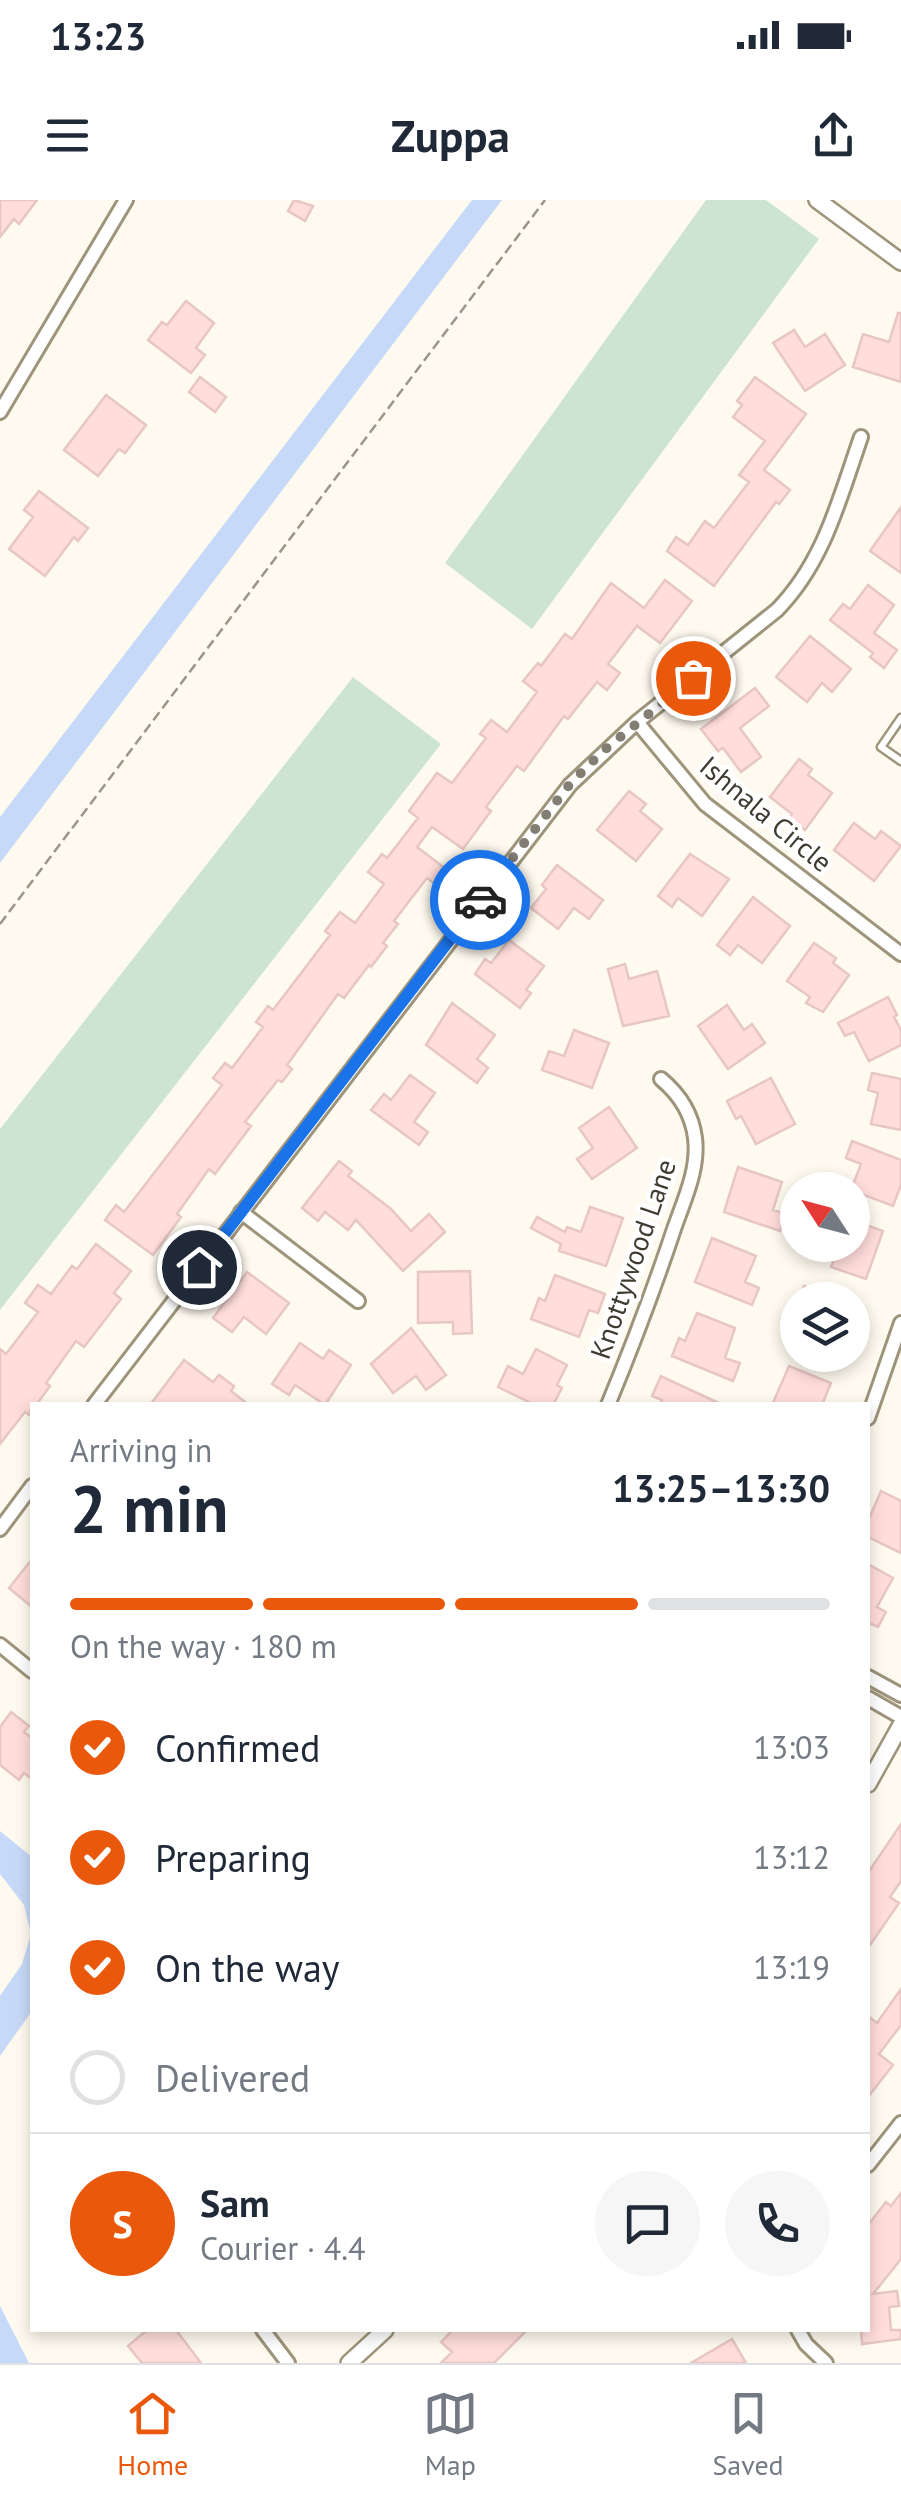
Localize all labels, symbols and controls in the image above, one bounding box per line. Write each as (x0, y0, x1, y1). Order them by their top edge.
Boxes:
text: 13:23 (50, 11, 146, 60)
text: Zuppa (391, 106, 510, 164)
icon: menu (40, 108, 95, 163)
icon: share (806, 108, 861, 163)
pin (651, 636, 736, 721)
icon: bag (666, 651, 721, 706)
street label: Ishnala Circle (692, 747, 840, 880)
courier (430, 850, 530, 950)
icon: car (453, 873, 508, 928)
street label: Knottywood Lane (581, 1154, 684, 1364)
north arrow (780, 1172, 870, 1262)
map controls (780, 1172, 870, 1372)
pin (157, 1225, 242, 1310)
icon: home (172, 1240, 227, 1295)
button: layers (780, 1282, 870, 1372)
text: Arriving in (70, 1429, 212, 1471)
text: 13:25–13:30 (612, 1463, 830, 1512)
text: 2 min (70, 1466, 229, 1550)
text: On the way · 180 m (70, 1625, 337, 1667)
icon: check (70, 1720, 125, 1775)
text: Confirmed (155, 1723, 321, 1772)
text: 13:03 (753, 1726, 830, 1768)
icon: check (70, 1830, 125, 1885)
text: Preparing (155, 1833, 311, 1882)
text: 13:12 (753, 1836, 830, 1878)
icon: check (70, 1940, 125, 1995)
text: On the way (155, 1943, 340, 1992)
text: 13:19 (753, 1946, 830, 1988)
text: Delivered (155, 2053, 310, 2102)
button: chat (595, 2171, 700, 2276)
button: phone (725, 2171, 830, 2276)
text: Sam (200, 2178, 270, 2227)
text: S (112, 2199, 133, 2248)
text: Courier · 4.4 (200, 2227, 366, 2269)
tab: Home (117, 2386, 188, 2483)
tab: Map (423, 2386, 478, 2483)
tab: Saved (712, 2386, 784, 2483)

